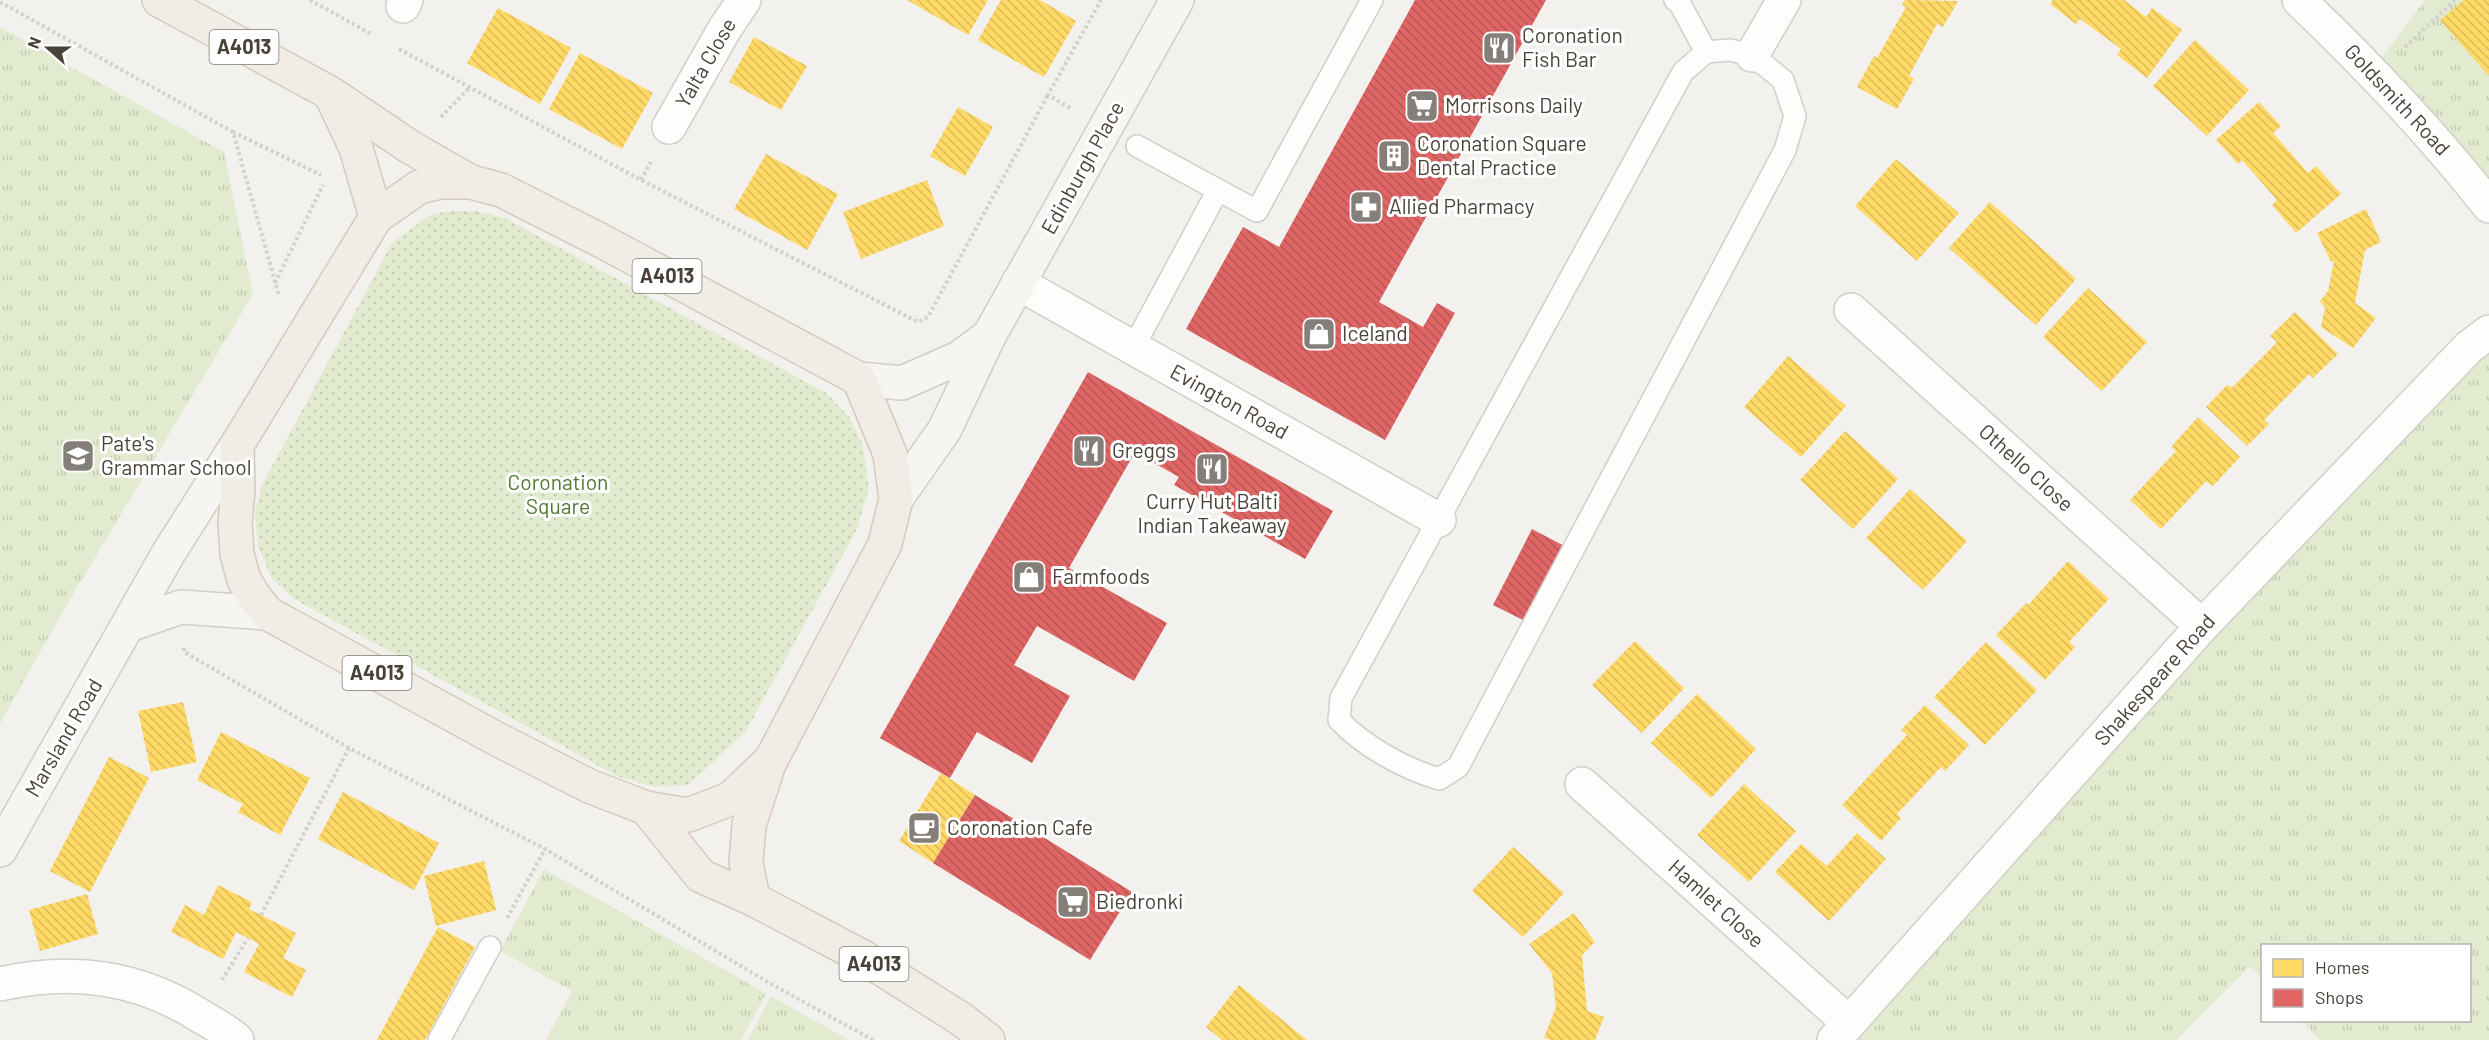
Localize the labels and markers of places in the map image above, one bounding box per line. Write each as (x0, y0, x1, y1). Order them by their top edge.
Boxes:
place label: Coronation Fish Bar (1522, 22, 1623, 71)
restaurant icon: Coronation Fish Bar (1481, 30, 1517, 66)
supermarket icon: Morrisons Daily (1404, 88, 1440, 124)
place label: Morrisons Daily (1445, 92, 1583, 117)
place label: Coronation Square Dental Practice (1417, 130, 1587, 179)
building icon: Coronation Square Dental Practice (1376, 138, 1412, 174)
pharmacy icon: Allied Pharmacy (1348, 189, 1384, 225)
place label: Allied Pharmacy (1389, 193, 1535, 218)
shop icon: Iceland (1301, 316, 1337, 352)
place label: Iceland (1342, 320, 1408, 345)
place label: Pate's Grammar School (101, 430, 252, 479)
restaurant icon: Greggs (1071, 433, 1107, 469)
place label: Greggs (1112, 437, 1176, 462)
school or university icon: Pate's Grammar School (60, 438, 96, 474)
restaurant icon: Curry Hut Balti Indian Takeaway (1194, 451, 1230, 487)
place label: Curry Hut Balti Indian Takeaway (1137, 488, 1287, 537)
shop icon: Farmfoods (1011, 559, 1047, 595)
place label: Farmfoods (1052, 563, 1150, 588)
cafe icon: Coronation Cafe (906, 810, 942, 846)
place label: Coronation Cafe (947, 814, 1093, 839)
supermarket icon: Biedronki (1055, 884, 1091, 920)
place label: Biedronki (1096, 888, 1183, 913)

